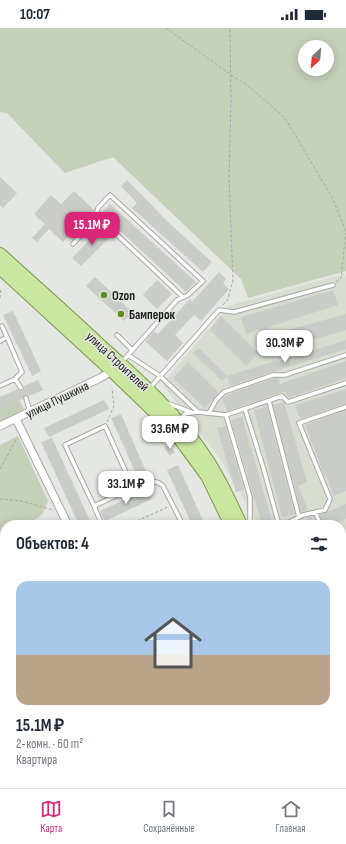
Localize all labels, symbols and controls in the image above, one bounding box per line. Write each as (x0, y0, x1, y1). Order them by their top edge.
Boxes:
text: 10:07 (20, 5, 50, 24)
north arrow (298, 40, 334, 76)
map controls (298, 40, 334, 76)
pin: 15.1M ₽ (55, 212, 129, 246)
text: 15.1M ₽ (74, 217, 110, 233)
place label: Ozon (112, 288, 135, 304)
marker: Ozon (99, 290, 109, 300)
place label: Бамперок (129, 307, 176, 323)
marker: Бамперок (116, 309, 126, 319)
street label: улица Строителей (83, 329, 152, 395)
pin: 30.3M ₽ (248, 330, 322, 364)
text: 30.3M ₽ (266, 335, 304, 351)
street label: улица Пушкина (23, 378, 92, 422)
pin: 33.6M ₽ (133, 416, 207, 450)
text: 33.6M ₽ (151, 421, 189, 437)
pin: 33.1M ₽ (89, 471, 163, 505)
text: 33.1M ₽ (107, 476, 145, 492)
icon: filters (308, 533, 330, 555)
text: Объектов: 4 (16, 534, 89, 554)
icon: home (137, 607, 209, 679)
text: 15.1M ₽ (16, 716, 64, 736)
text: 2-комн. · 60 m² (16, 736, 83, 752)
text: Квартира (16, 752, 57, 768)
tab: Карта (40, 798, 62, 835)
tab: Сохранённые (143, 798, 195, 835)
tab: Главная (276, 798, 306, 835)

